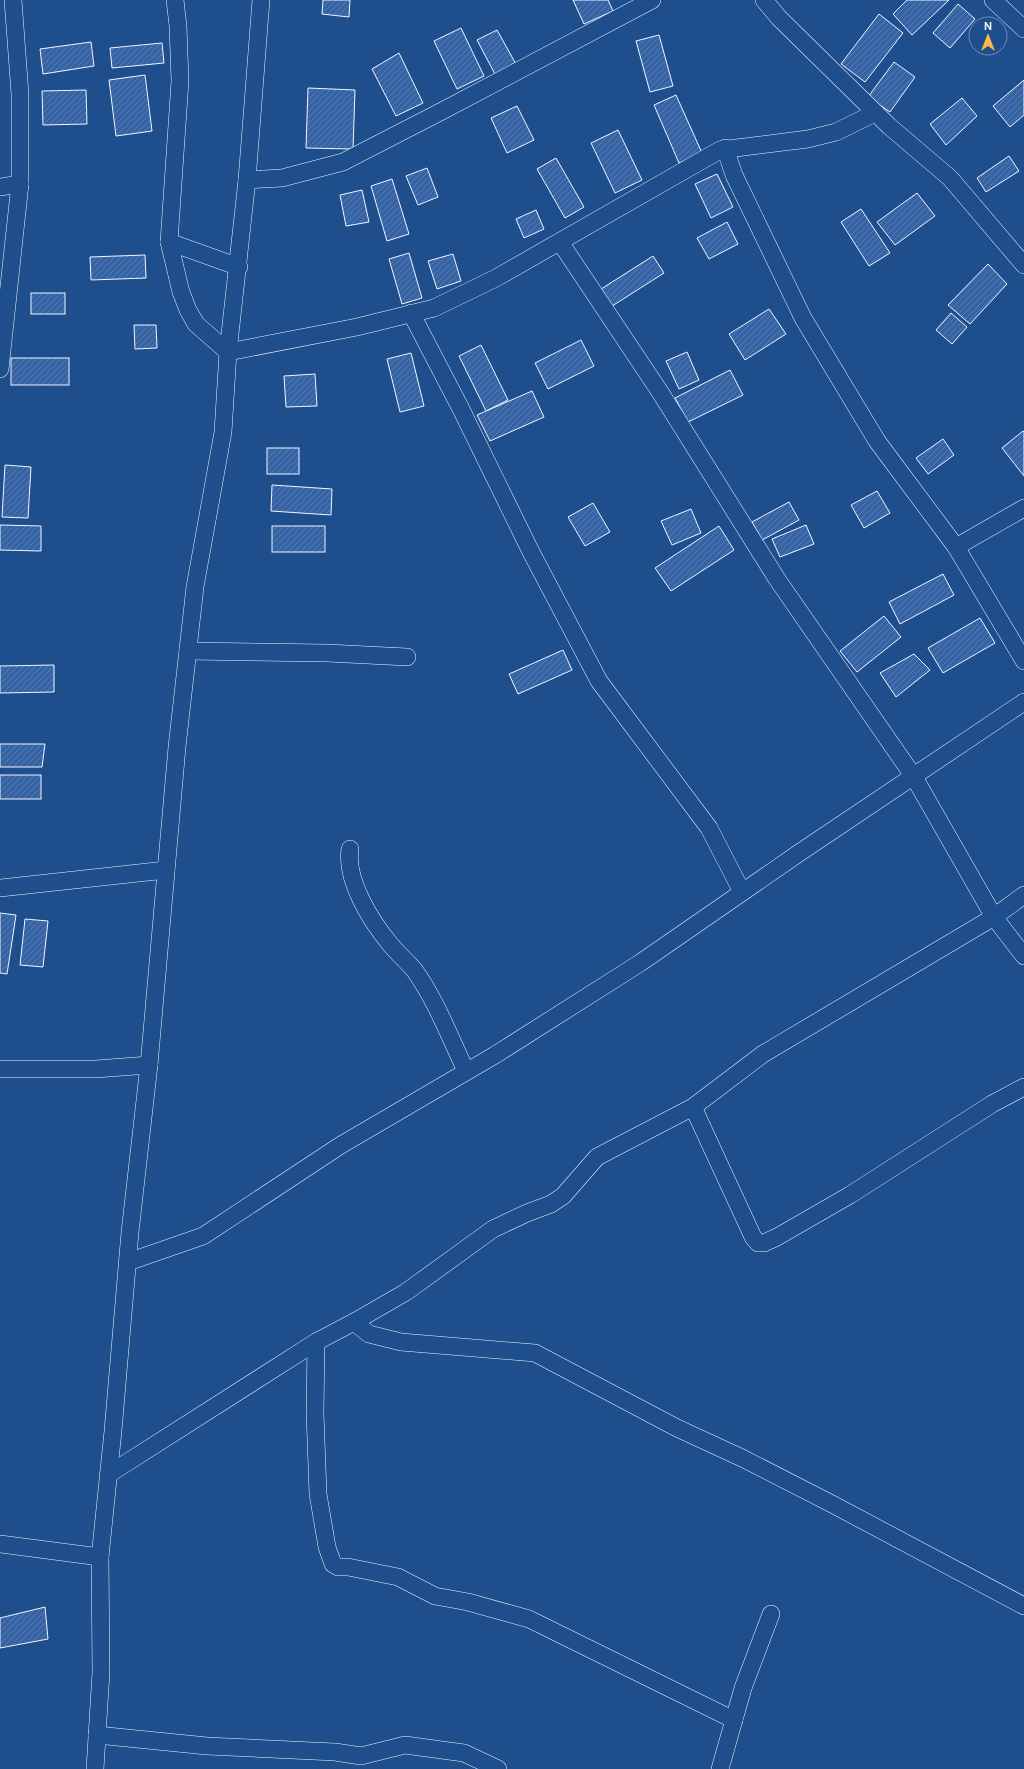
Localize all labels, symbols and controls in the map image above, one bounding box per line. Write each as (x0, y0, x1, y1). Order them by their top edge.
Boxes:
north arrow (968, 16, 1008, 56)
text: N (984, 19, 992, 33)

